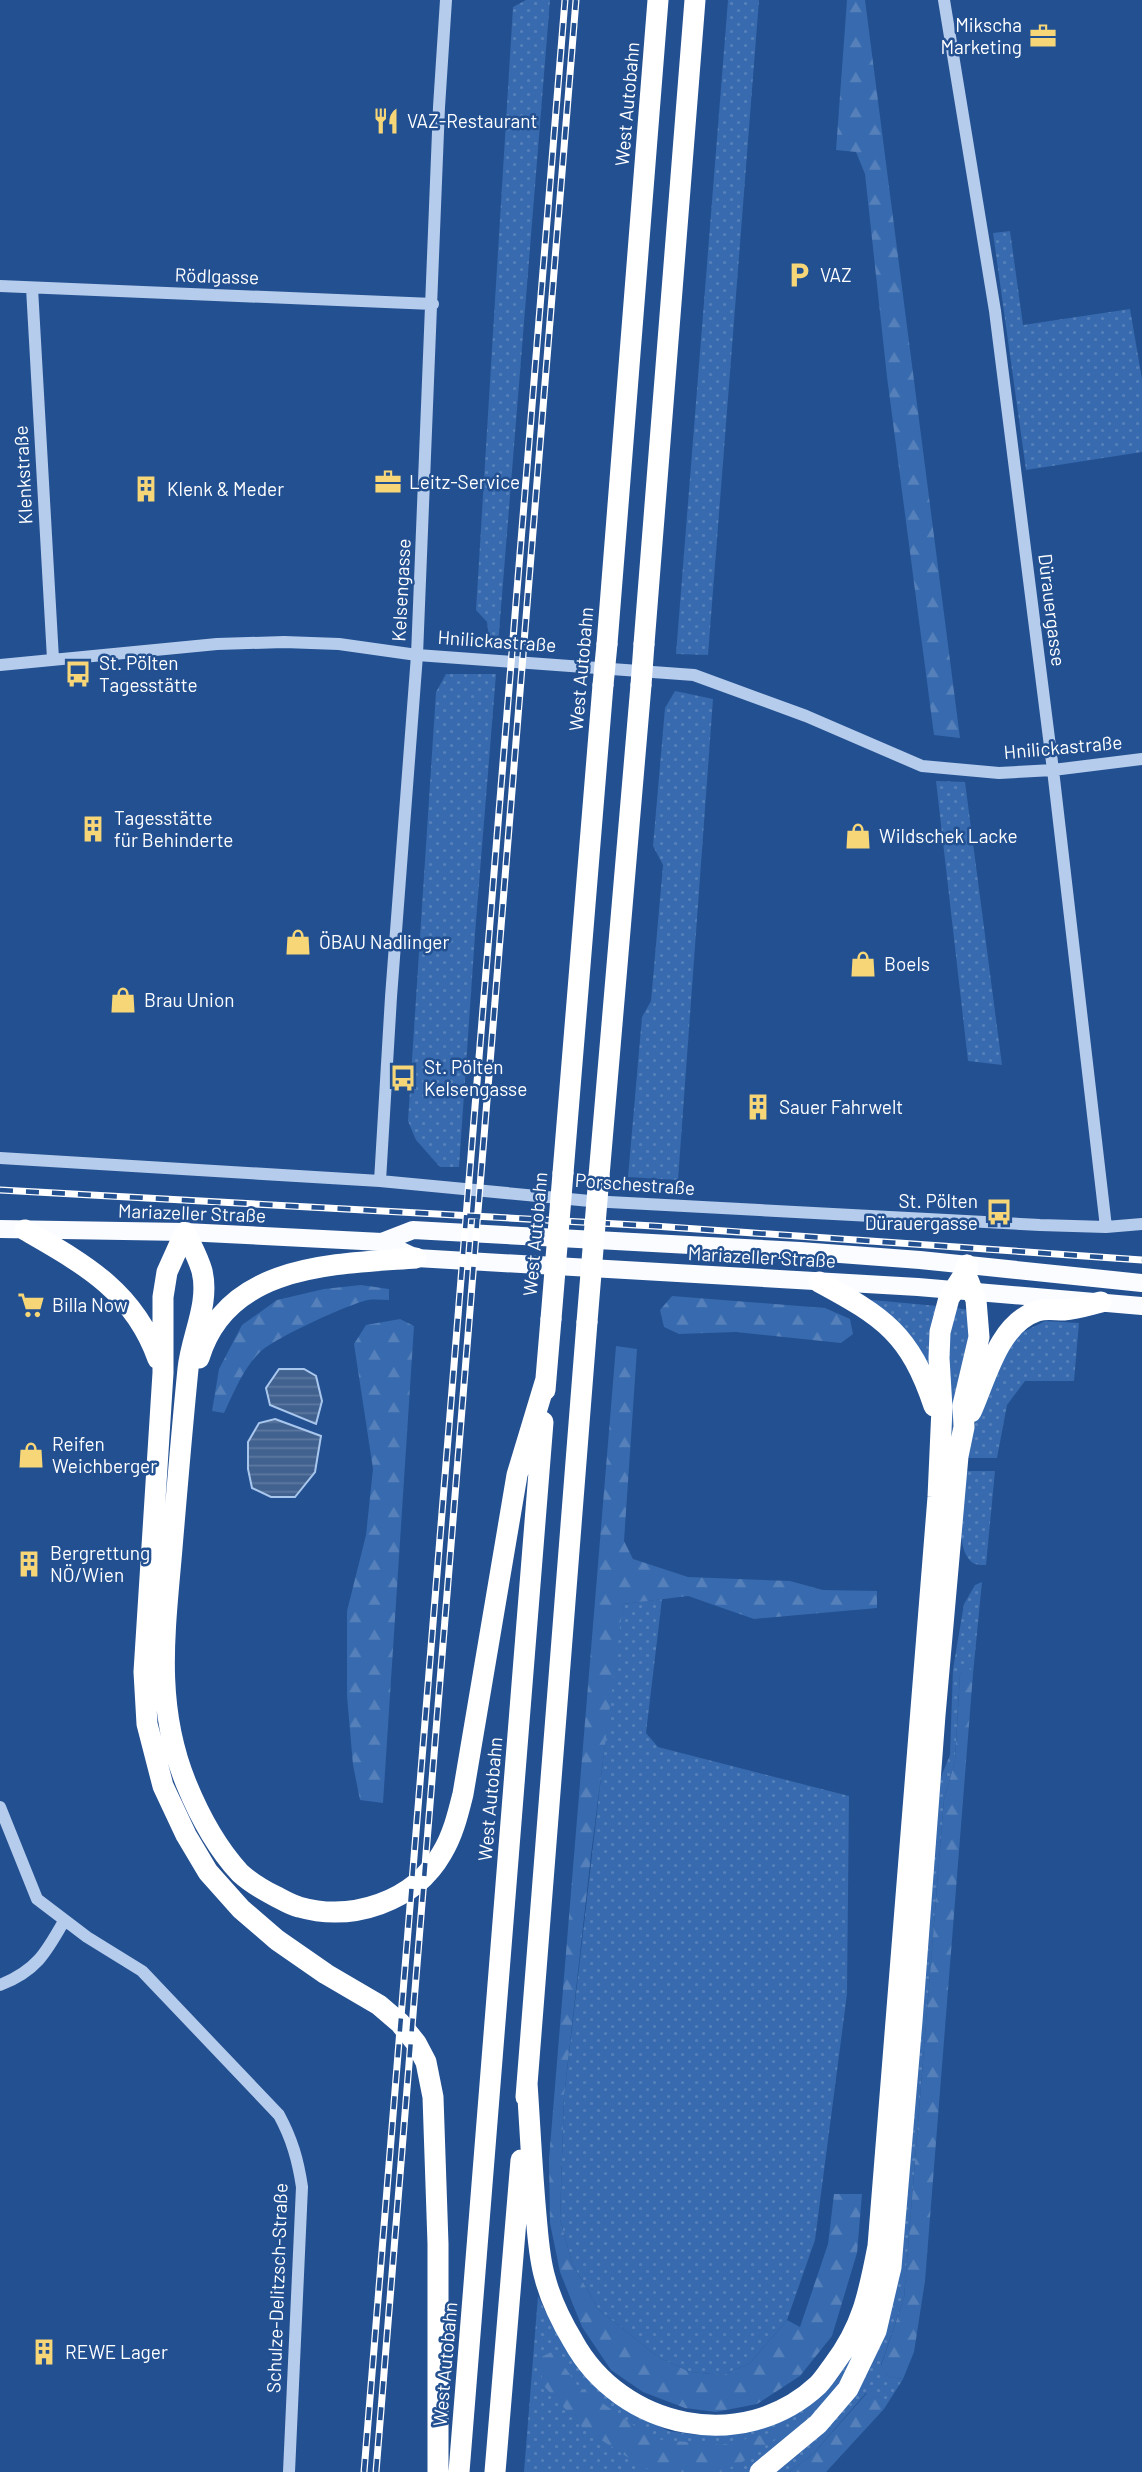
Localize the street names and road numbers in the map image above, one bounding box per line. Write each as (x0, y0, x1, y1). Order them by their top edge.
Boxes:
street label: West Autobahn (610, 41, 643, 167)
street label: Rödlgasse (174, 263, 260, 288)
street label: Klenkstraße (8, 425, 37, 525)
street label: Kelsengasse (386, 538, 415, 642)
street label: Dürauergasse (1034, 552, 1071, 668)
street label: West Autobahn (564, 606, 597, 732)
street label: Hnilickastraße (437, 625, 557, 656)
street label: Hnilickastraße (1003, 730, 1123, 763)
street label: Porschestraße (574, 1168, 696, 1199)
street label: West Autobahn (518, 1171, 551, 1297)
street label: Mariazeller Straße (118, 1198, 266, 1227)
street label: Mariazeller Straße (687, 1241, 837, 1272)
street label: West Autobahn (473, 1736, 506, 1862)
street label: Schulze-Delitzsch-Straße (261, 2183, 292, 2393)
street label: West Autobahn (428, 2301, 461, 2427)

